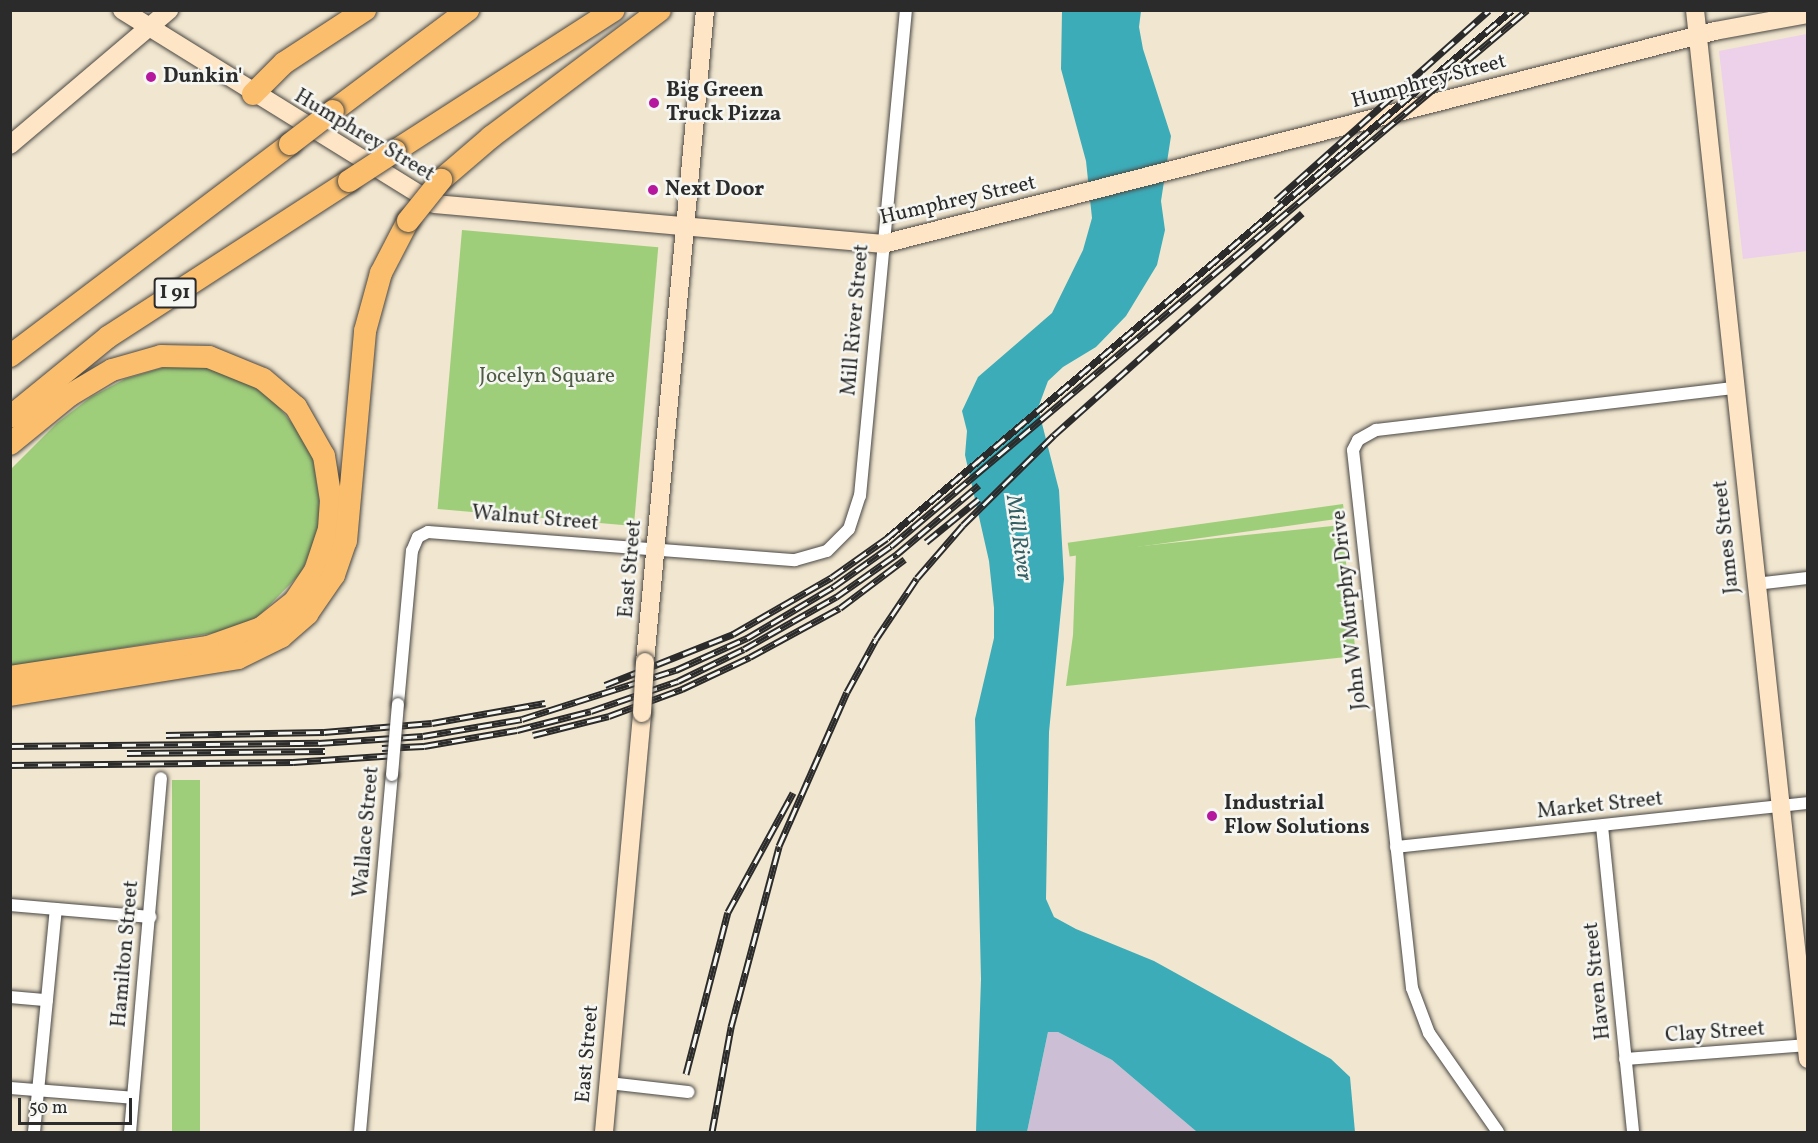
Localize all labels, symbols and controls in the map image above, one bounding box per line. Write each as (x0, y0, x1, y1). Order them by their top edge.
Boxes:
street label: Humphrey Street (1349, 49, 1509, 115)
place label: Dunkin' (163, 64, 242, 90)
marker: Dunkin' (144, 70, 158, 84)
place label: Big Green Truck Pizza (666, 78, 781, 128)
street label: Humphrey Street (289, 84, 439, 188)
marker: Big Green Truck Pizza (647, 96, 661, 110)
street label: Humphrey Street (877, 171, 1039, 231)
place label: Next Door (665, 177, 764, 203)
marker: Next Door (646, 183, 660, 197)
street label: Mill River Street (837, 243, 875, 397)
road number: I 91 (152, 276, 198, 310)
park label: Jocelyn Square (479, 364, 615, 390)
street label: James Street (1709, 479, 1745, 595)
water label: Mill River (999, 493, 1037, 583)
street label: Walnut Street (470, 501, 600, 537)
street label: John W Murphy Drive (1327, 508, 1373, 712)
street label: East Street (614, 519, 648, 619)
street label: Wallace Street (349, 765, 385, 899)
street label: Market Street (1536, 787, 1664, 825)
place label: Industrial Flow Solutions (1224, 791, 1370, 841)
marker: Industrial Flow Solutions (1205, 809, 1219, 823)
street label: Hamilton Street (107, 879, 145, 1029)
street label: Haven Street (1579, 921, 1617, 1041)
street label: East Street (571, 1004, 605, 1104)
street label: Clay Street (1664, 1017, 1766, 1049)
scale bar (21, 1086, 135, 1124)
text: 50 m (29, 1096, 68, 1121)

